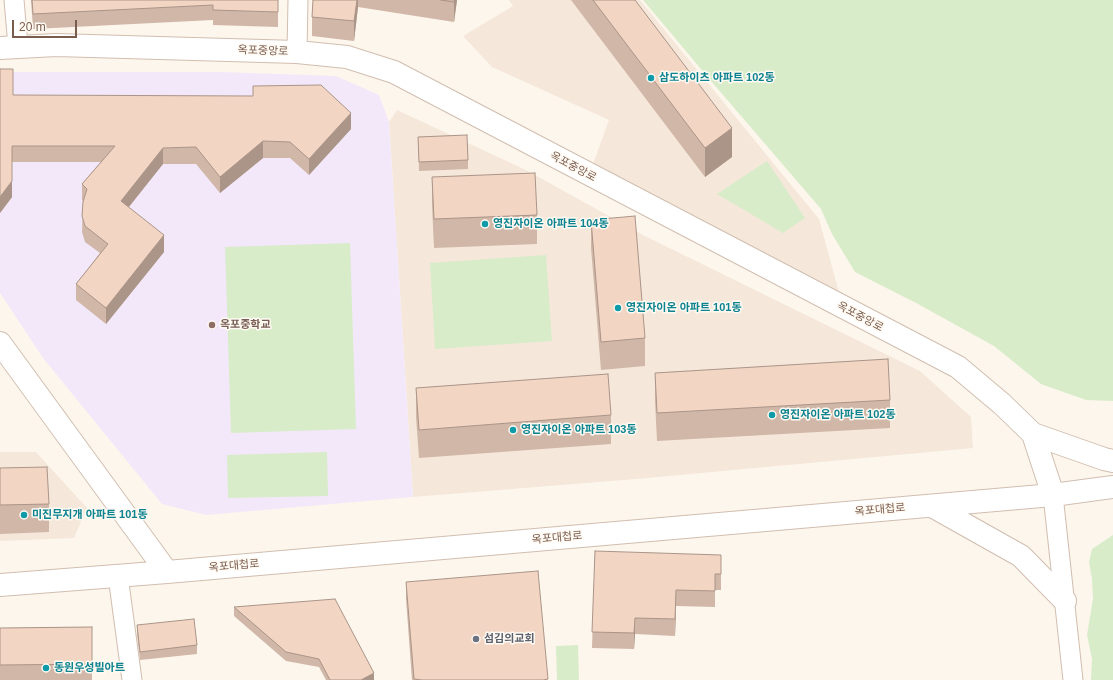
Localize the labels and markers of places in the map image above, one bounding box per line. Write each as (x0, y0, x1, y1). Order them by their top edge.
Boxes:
place label: 삼도하이츠 아파트 102동 (659, 71, 775, 85)
marker: 삼도하이츠 아파트 102동 (646, 73, 656, 83)
place label: 영진자이온 아파트 104동 (493, 217, 609, 231)
marker: 영진자이온 아파트 104동 (480, 219, 490, 229)
place label: 영진자이온 아파트 101동 (626, 301, 742, 315)
marker: 영진자이온 아파트 101동 (613, 303, 623, 313)
place label: 옥포중학교 (220, 318, 271, 332)
marker: 옥포중학교 (207, 320, 217, 330)
place label: 영진자이온 아파트 102동 (780, 408, 896, 422)
marker: 영진자이온 아파트 102동 (767, 410, 777, 420)
place label: 영진자이온 아파트 103동 (521, 423, 637, 437)
marker: 영진자이온 아파트 103동 (508, 425, 518, 435)
place label: 미진무지개 아파트 101동 (32, 508, 148, 522)
marker: 미진무지개 아파트 101동 (19, 510, 29, 520)
place label: 섬김의교회 (484, 632, 535, 646)
marker: 섬김의교회 (471, 634, 481, 644)
place label: 동원우성빌아트 (54, 661, 125, 675)
marker: 동원우성빌아트 (41, 663, 51, 673)

